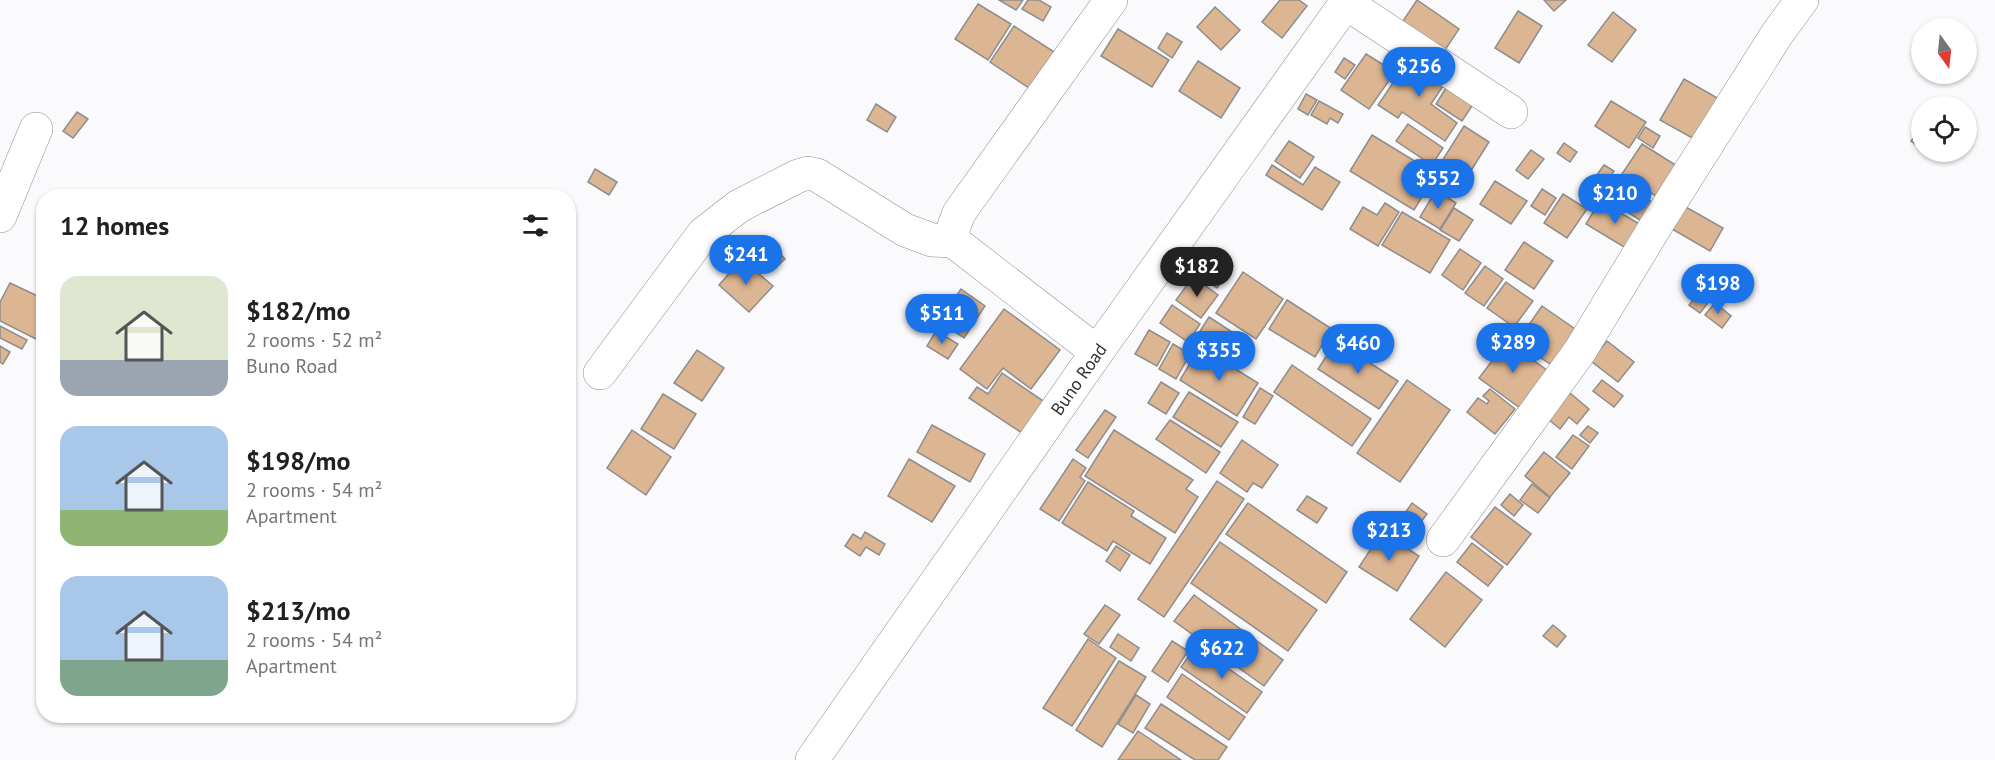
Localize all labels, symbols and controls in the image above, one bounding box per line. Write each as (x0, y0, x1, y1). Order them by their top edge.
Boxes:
north arrow (1911, 18, 1977, 84)
map controls (1911, 18, 1977, 162)
pin: $256 (1383, 47, 1455, 98)
text: $256 (1396, 53, 1442, 79)
button: locate (1911, 96, 1977, 162)
pin: $552 (1402, 159, 1474, 210)
text: $552 (1415, 165, 1461, 191)
pin: $210 (1579, 174, 1651, 225)
text: $210 (1592, 180, 1638, 206)
text: 12 homes (60, 209, 169, 242)
icon: filters (519, 209, 552, 242)
pin: $241 (710, 235, 782, 286)
text: $241 (723, 241, 769, 267)
pin: $182 (1161, 247, 1233, 298)
text: $182 (1174, 253, 1220, 279)
pin: $198 (1682, 264, 1754, 315)
text: $198 (1695, 270, 1741, 296)
text: $182/mo (246, 294, 350, 327)
pin: $511 (906, 294, 978, 345)
icon: home (108, 300, 180, 372)
text: $511 (919, 300, 965, 326)
pin: $289 (1477, 323, 1549, 374)
pin: $460 (1322, 324, 1394, 375)
text: 2 rooms · 52 m² (246, 327, 382, 353)
text: $289 (1490, 329, 1536, 355)
text: $460 (1335, 330, 1381, 356)
pin: $355 (1183, 331, 1255, 382)
text: $355 (1196, 337, 1242, 363)
street label: Buno Road (1045, 338, 1111, 419)
text: Buno Road (246, 353, 338, 379)
text: $198/mo (246, 444, 350, 477)
icon: home (108, 450, 180, 522)
text: 2 rooms · 54 m² (246, 477, 382, 503)
text: Apartment (246, 503, 337, 529)
pin: $213 (1353, 511, 1425, 562)
text: $213 (1366, 517, 1412, 543)
text: $213/mo (246, 594, 350, 627)
icon: home (108, 600, 180, 672)
text: 2 rooms · 54 m² (246, 627, 382, 653)
pin: $622 (1186, 629, 1258, 680)
text: $622 (1199, 635, 1245, 661)
text: Apartment (246, 653, 337, 679)

